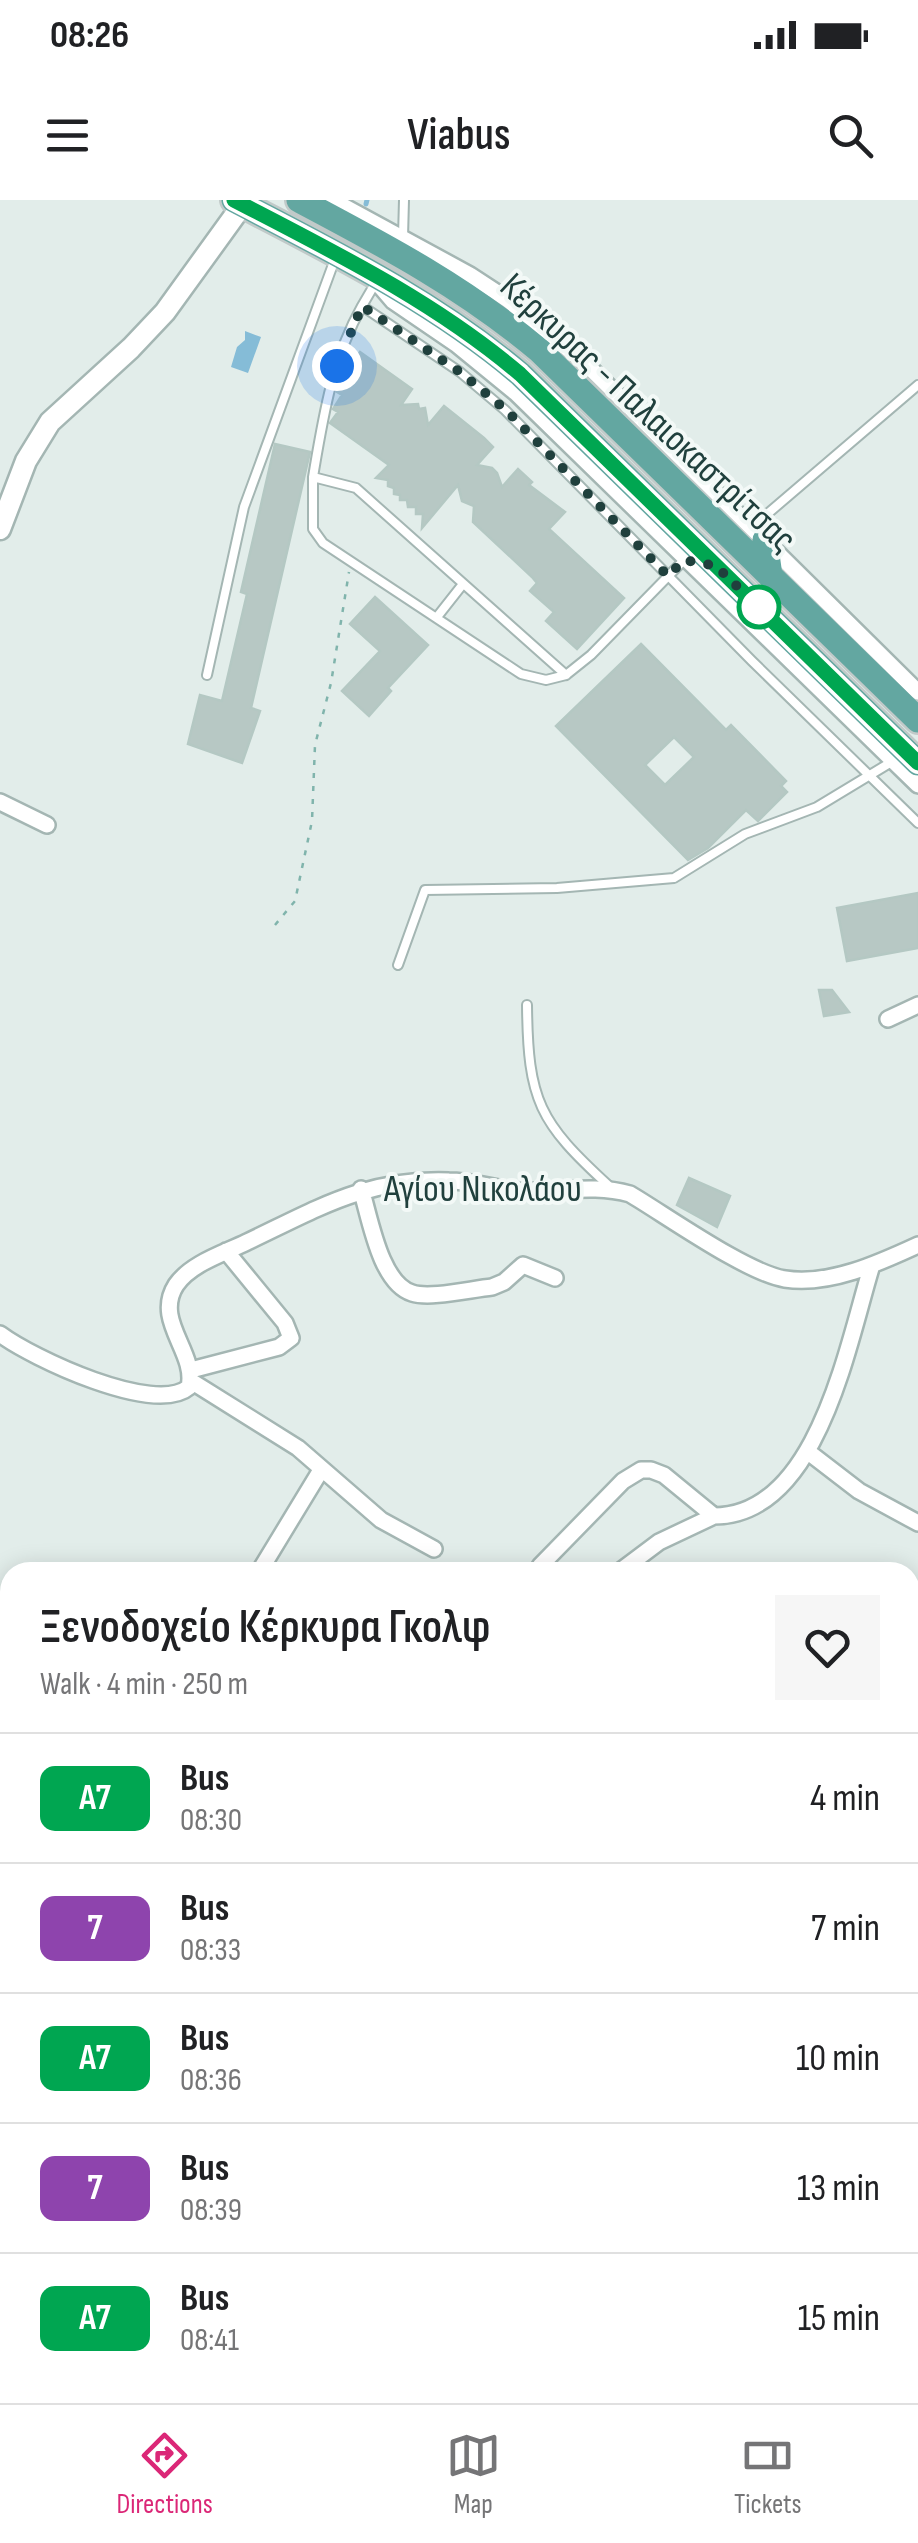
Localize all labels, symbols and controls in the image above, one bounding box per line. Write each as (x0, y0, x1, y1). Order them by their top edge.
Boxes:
text: 08:26 (50, 13, 129, 58)
icon: menu (40, 108, 95, 163)
text: Viabus (407, 108, 511, 163)
icon: search (823, 108, 878, 163)
street label: Κέρκυρας - Παλαιοκαστρίτσας (491, 264, 805, 562)
your location (312, 341, 362, 391)
unlabelled marker (738, 586, 780, 628)
street label: Αγίου Νικολάου (383, 1167, 582, 1212)
button: heart (775, 1595, 880, 1700)
text: Ξενοδοχείο Κέρκυρα Γκολφ (40, 1599, 491, 1656)
text: Walk · 4 min · 250 m (40, 1665, 248, 1704)
text: Bus (180, 1756, 229, 1801)
text: 4 min (810, 1776, 880, 1821)
text: A7 (79, 1777, 111, 1820)
text: 08:30 (180, 1801, 242, 1840)
text: Bus (180, 1886, 229, 1931)
text: 7 min (811, 1906, 880, 1951)
text: 7 (87, 1907, 103, 1950)
text: 08:33 (180, 1931, 241, 1970)
text: Bus (180, 2016, 229, 2061)
text: 10 min (796, 2036, 880, 2081)
text: A7 (79, 2037, 111, 2080)
text: 08:36 (180, 2061, 242, 2100)
text: Bus (180, 2146, 229, 2191)
text: 13 min (797, 2166, 880, 2211)
text: 7 (87, 2167, 103, 2210)
text: 08:39 (180, 2191, 242, 2230)
text: Bus (180, 2276, 229, 2321)
text: 15 min (798, 2296, 880, 2341)
text: A7 (79, 2297, 111, 2340)
text: 08:41 (180, 2321, 239, 2360)
tab: Directions (117, 2428, 213, 2521)
tab: Map (446, 2428, 501, 2521)
tab: Tickets (734, 2428, 801, 2521)

